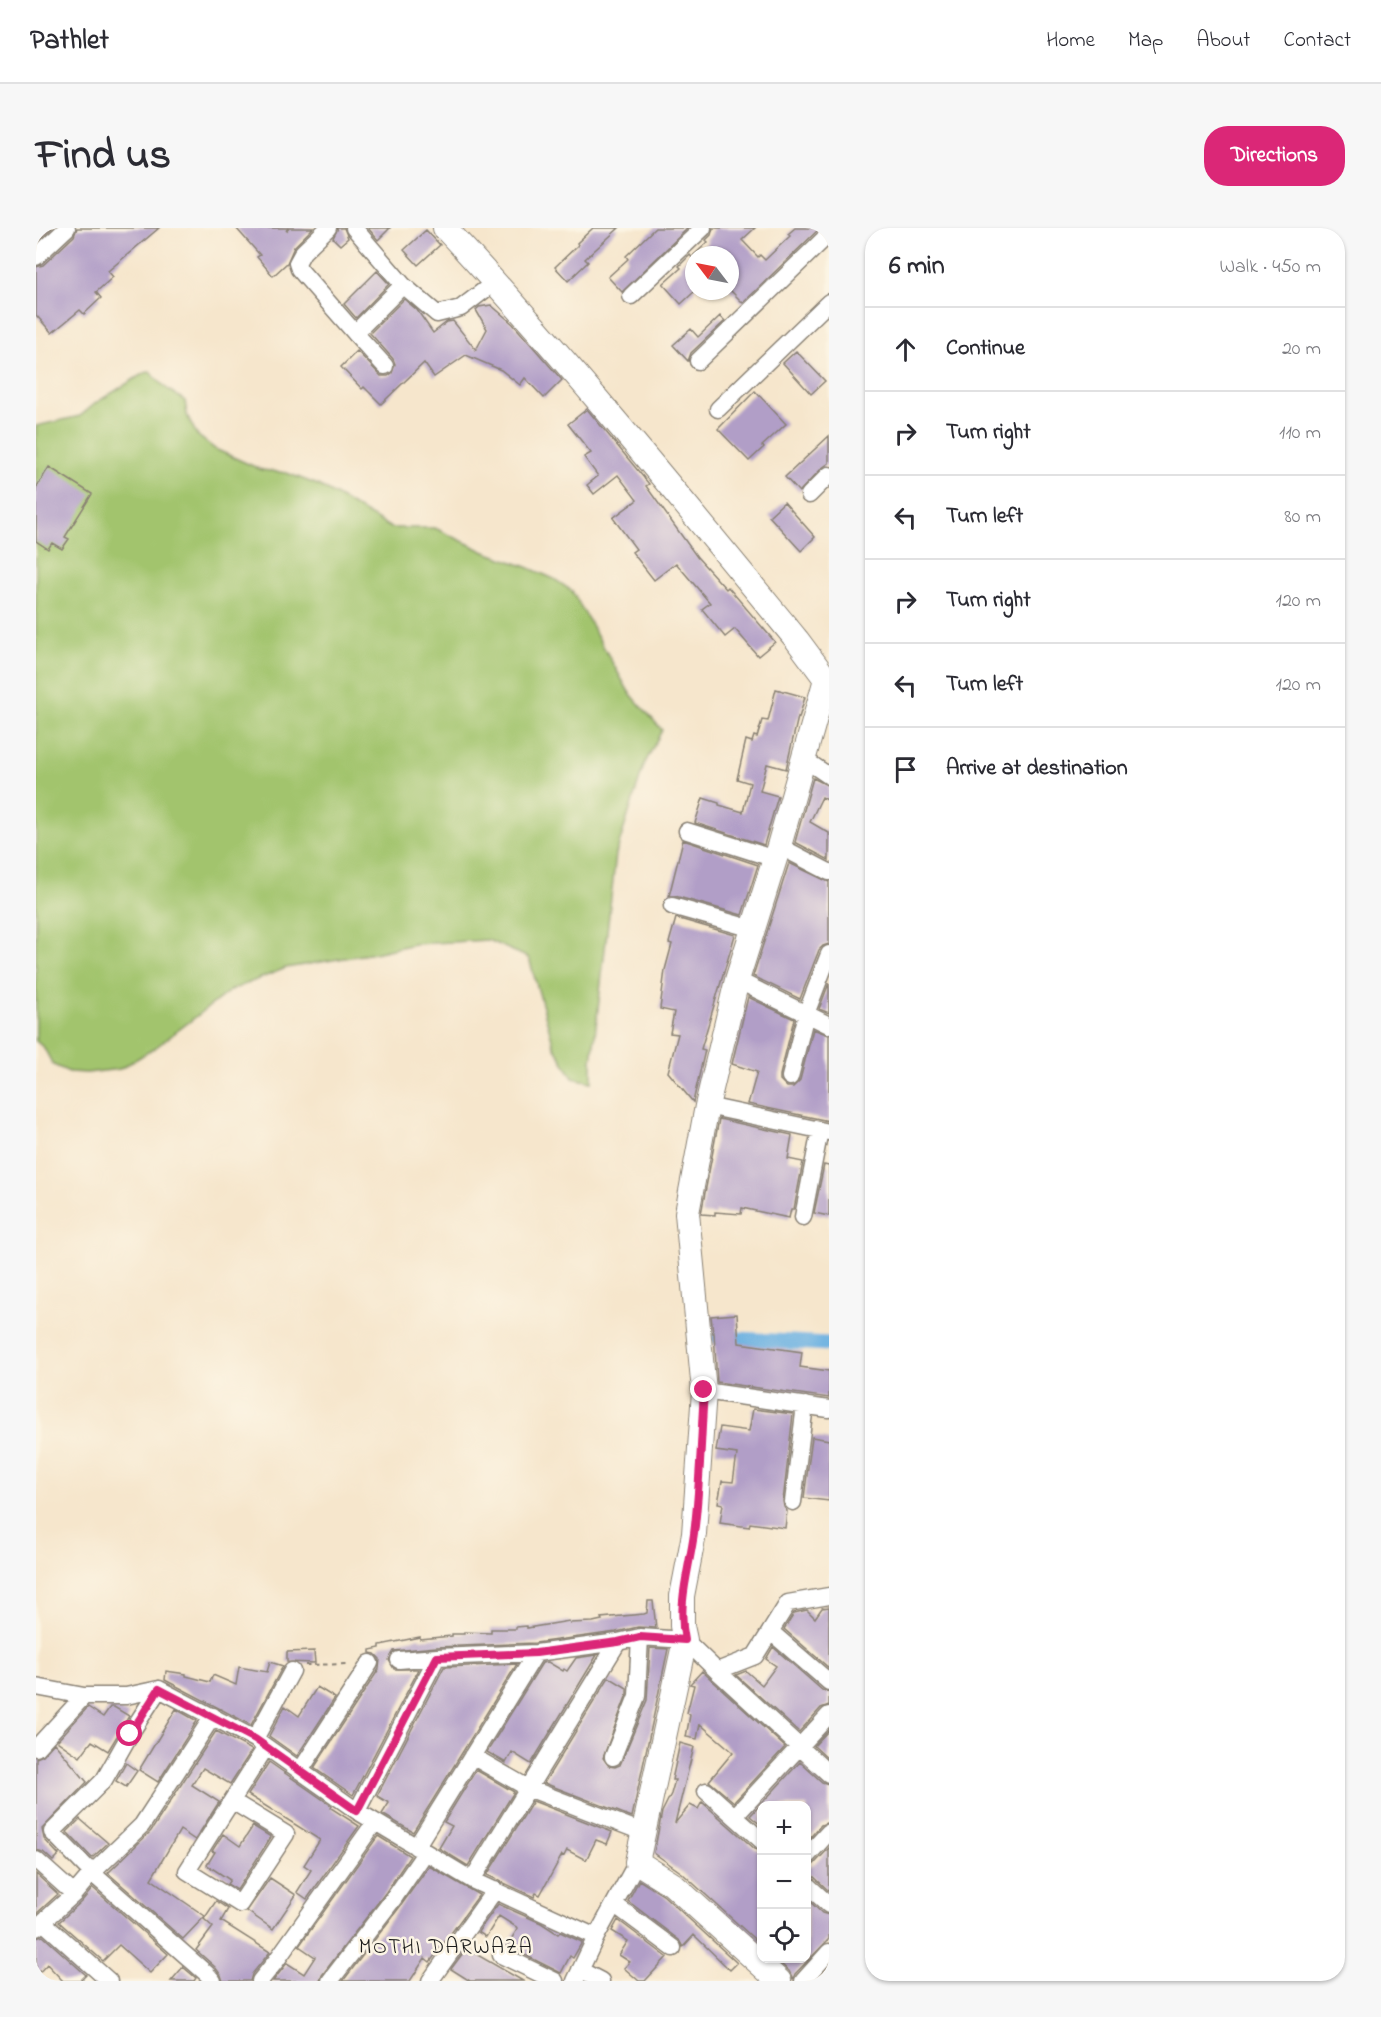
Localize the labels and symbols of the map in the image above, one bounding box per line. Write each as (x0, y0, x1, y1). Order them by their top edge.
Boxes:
north arrow (685, 246, 739, 300)
route end (690, 1376, 716, 1402)
route start (116, 1720, 142, 1746)
district label: MOTHI DARWAZA (359, 1933, 533, 1963)

